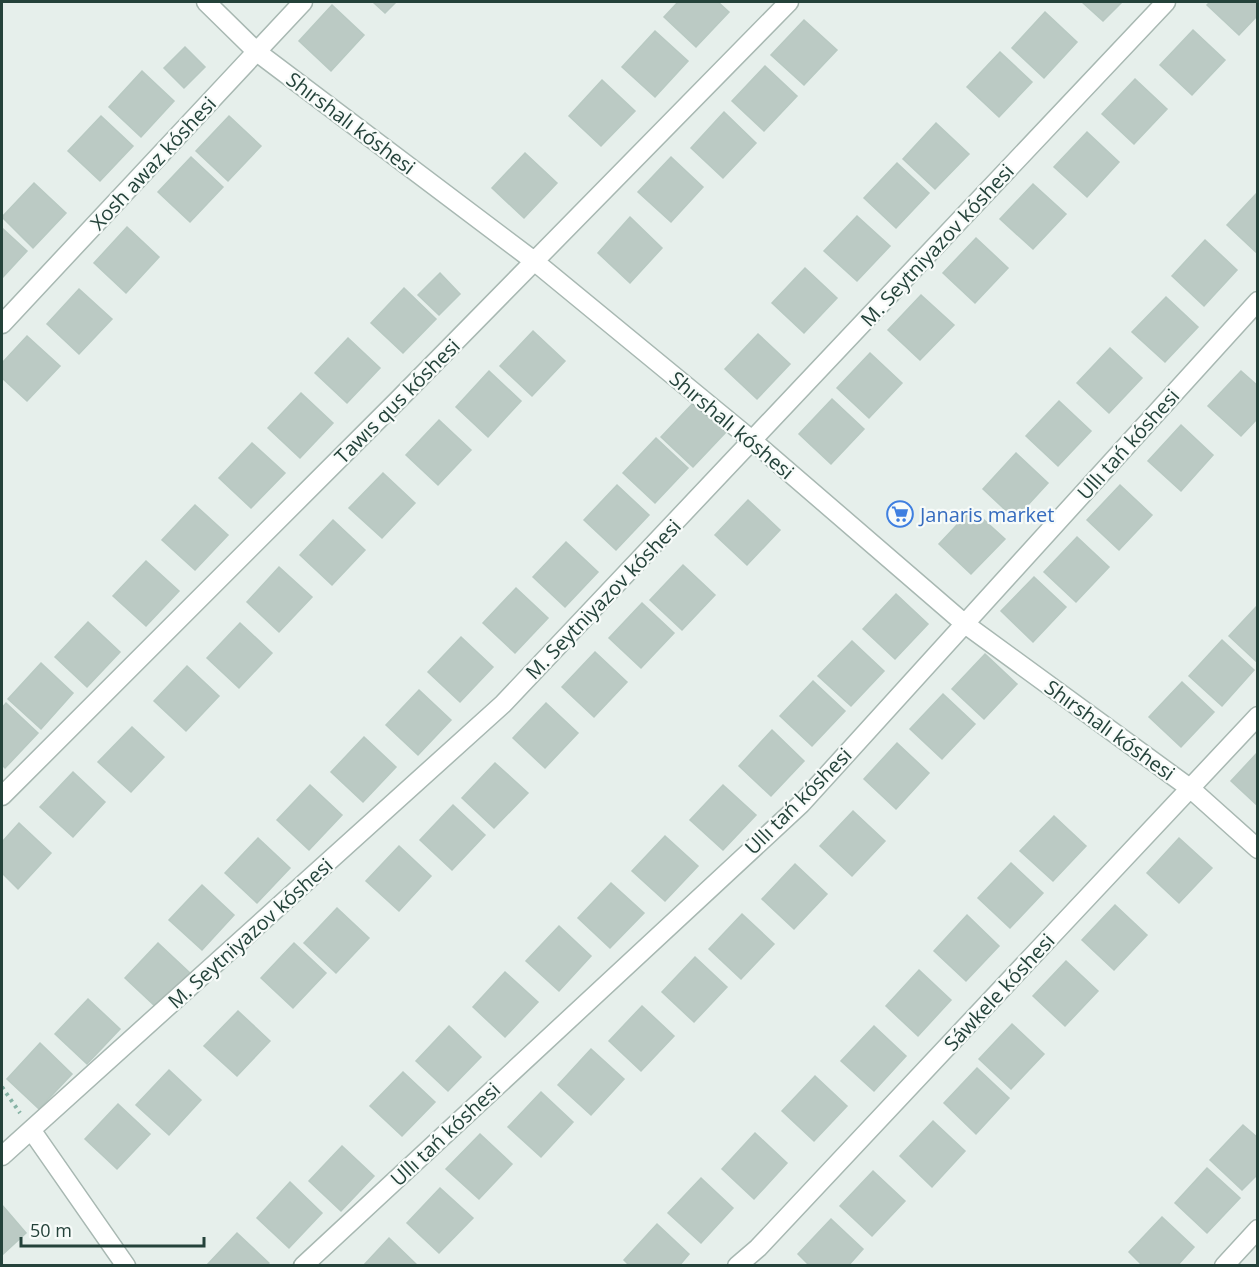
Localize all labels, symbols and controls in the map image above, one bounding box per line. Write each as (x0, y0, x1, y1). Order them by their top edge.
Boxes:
street label: Shırshalı kóshesi (281, 66, 421, 180)
street label: Xosh awaz kóshesi (84, 91, 222, 235)
street label: M. Seytniyazov kóshesi (855, 158, 1019, 332)
street label: Tawıs qus kóshesi (328, 332, 466, 470)
street label: Shırshalı kóshesi (664, 365, 800, 485)
street label: Ullı tań kóshesi (1071, 383, 1185, 505)
supermarket icon: Janaris market (885, 499, 915, 529)
place label: Janaris market (918, 501, 1054, 528)
street label: M. Seytniyazov kóshesi (519, 513, 687, 685)
street label: Shırshalı kóshesi (1039, 674, 1181, 786)
street label: Ullı tań kóshesi (739, 742, 857, 860)
street label: M. Seytniyazov kóshesi (162, 852, 338, 1014)
street label: Sáwkele kóshesi (938, 928, 1060, 1056)
street label: Ullı tań kóshesi (384, 1076, 506, 1192)
scale bar (21, 1210, 204, 1248)
text: 50 m (30, 1218, 72, 1242)

